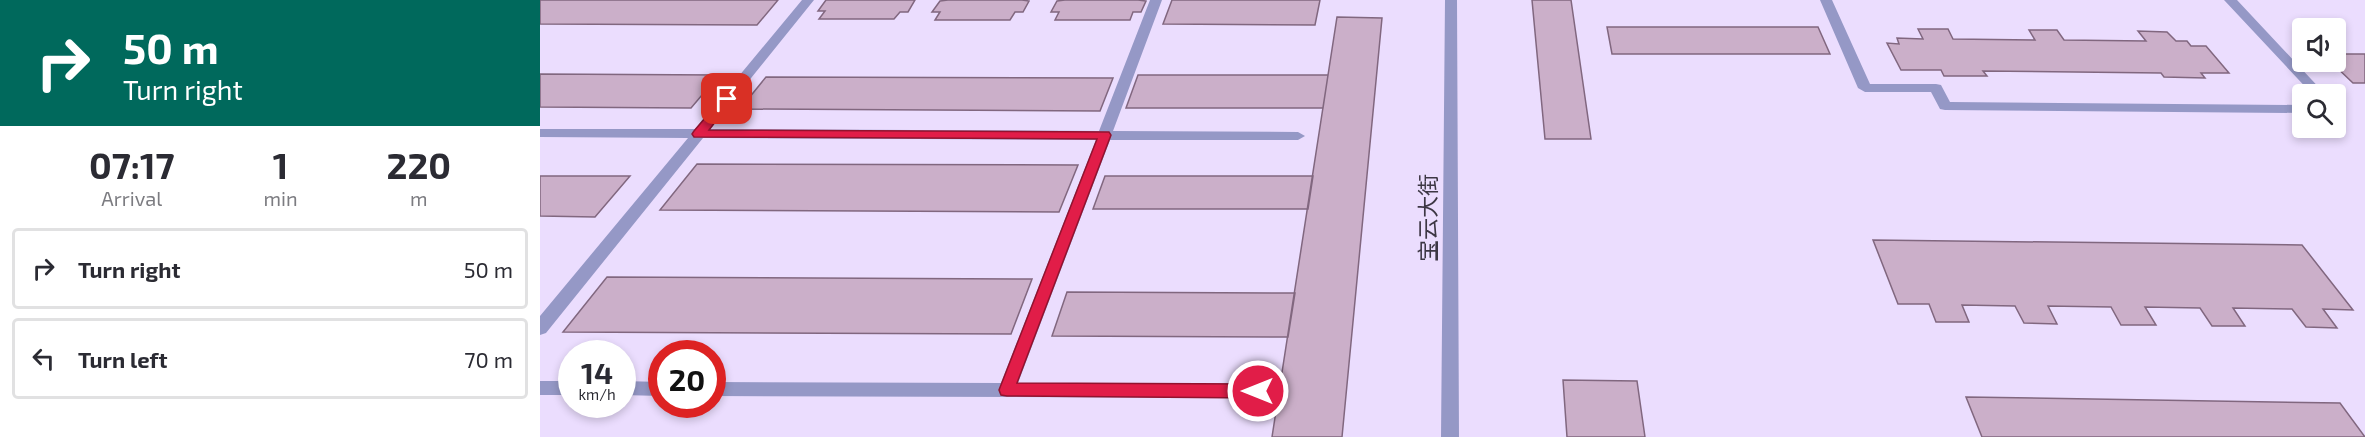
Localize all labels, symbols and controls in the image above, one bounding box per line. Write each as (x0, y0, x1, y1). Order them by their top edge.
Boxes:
map controls (2292, 18, 2346, 138)
button: sound (2292, 18, 2346, 72)
text: 50 m (123, 22, 219, 72)
icon: right (24, 24, 102, 102)
text: Turn right (123, 73, 243, 105)
pin (701, 73, 752, 124)
icon: arrive (710, 82, 743, 115)
button: search (2292, 84, 2346, 138)
text: 07:17 (89, 143, 174, 186)
text: 1 (273, 143, 288, 186)
text: 220 (386, 143, 451, 186)
street label: 宝云大街 (1414, 174, 1440, 262)
text: Arrival (101, 186, 162, 210)
text: min (263, 186, 298, 210)
text: m (410, 186, 428, 210)
icon: right (27, 252, 60, 285)
text: Turn right (78, 256, 180, 282)
text: 50 m (464, 256, 513, 282)
speed limit sign: 20 (648, 340, 726, 418)
icon: left (27, 342, 60, 375)
text: Turn left (78, 346, 167, 372)
text: 70 m (464, 346, 513, 372)
text: 14 (581, 354, 613, 390)
position arrow (1226, 359, 1290, 423)
text: km/h (578, 385, 616, 403)

